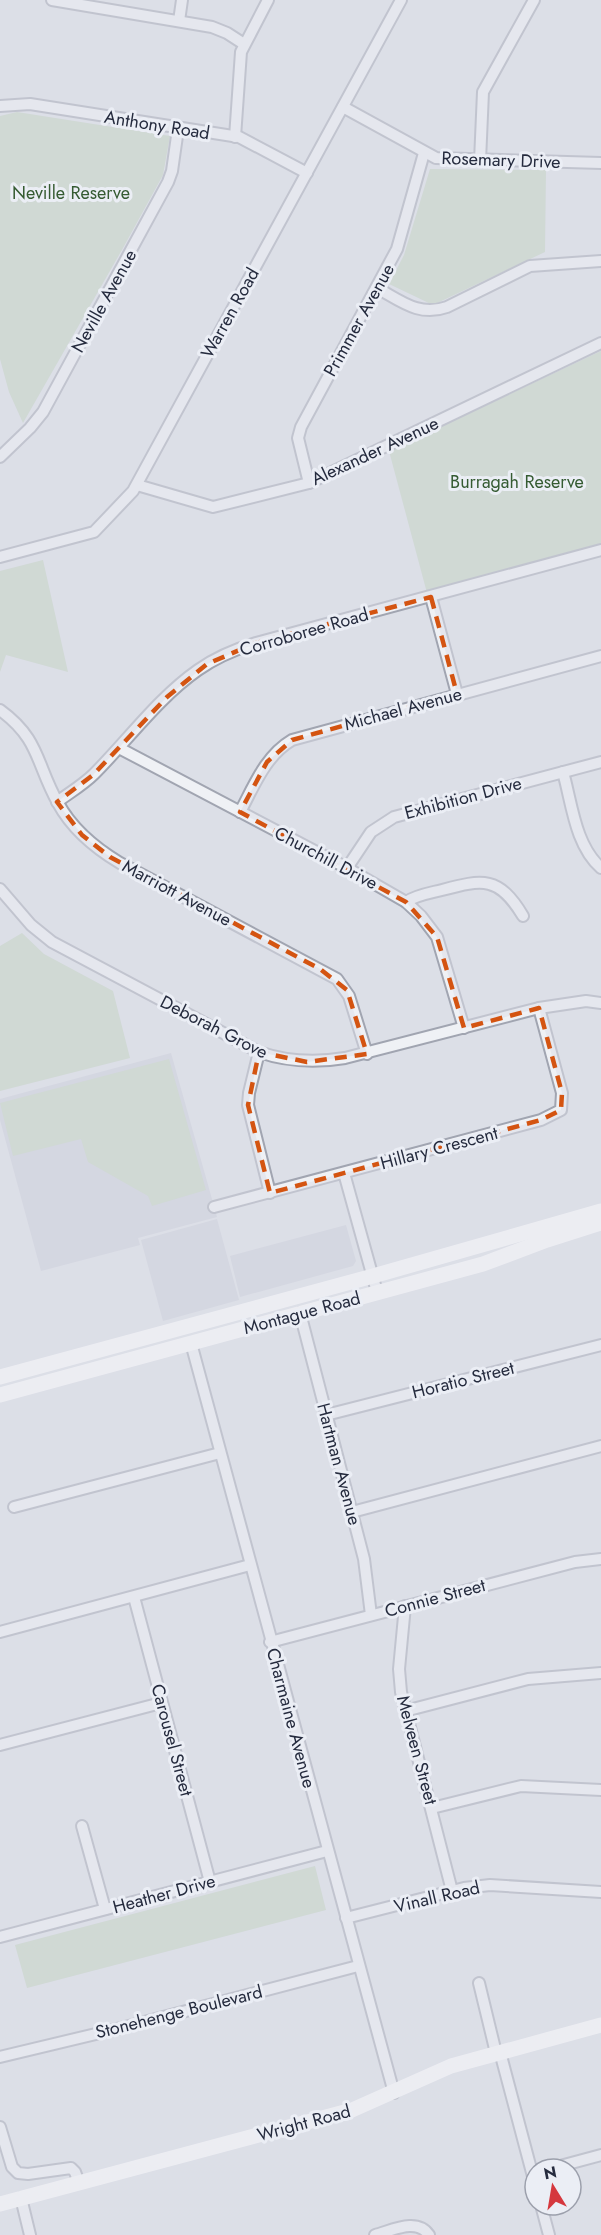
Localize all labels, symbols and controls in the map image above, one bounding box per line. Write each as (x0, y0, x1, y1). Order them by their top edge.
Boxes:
street label: Anthony Road (102, 104, 212, 146)
street label: Rosemary Drive (441, 145, 561, 175)
park label: Neville Reserve (12, 180, 130, 206)
street label: Neville Avenue (65, 245, 143, 357)
street label: Primmer Avenue (317, 259, 401, 381)
street label: Warren Road (194, 263, 266, 363)
street label: Alexander Avenue (307, 410, 443, 492)
park label: Burragah Reserve (450, 469, 584, 495)
street label: Corroboree Road (237, 601, 371, 663)
street label: Michael Avenue (341, 681, 465, 737)
street label: Exhibition Drive (402, 770, 524, 826)
street label: Churchill Drive (270, 820, 382, 896)
street label: Marriott Avenue (118, 853, 236, 933)
street label: Deborah Grove (156, 989, 272, 1065)
street label: Hillary Crescent (377, 1120, 501, 1176)
street label: Montague Road (241, 1285, 363, 1341)
street label: Horatio Street (409, 1355, 518, 1405)
street label: Hartman Avenue (310, 1400, 368, 1528)
street label: Connie Street (382, 1572, 489, 1624)
street label: Charmaine Avenue (260, 1645, 322, 1791)
street label: Carousel Street (145, 1681, 200, 1800)
street label: Melveen Street (390, 1693, 444, 1808)
street label: Heather Drive (110, 1868, 218, 1920)
street label: Vinall Road (392, 1875, 482, 1919)
street label: Stonehenge Boulevard (93, 1979, 265, 2045)
street label: Wright Road (254, 2098, 354, 2148)
north arrow (523, 2157, 583, 2217)
text: N (542, 2160, 559, 2185)

